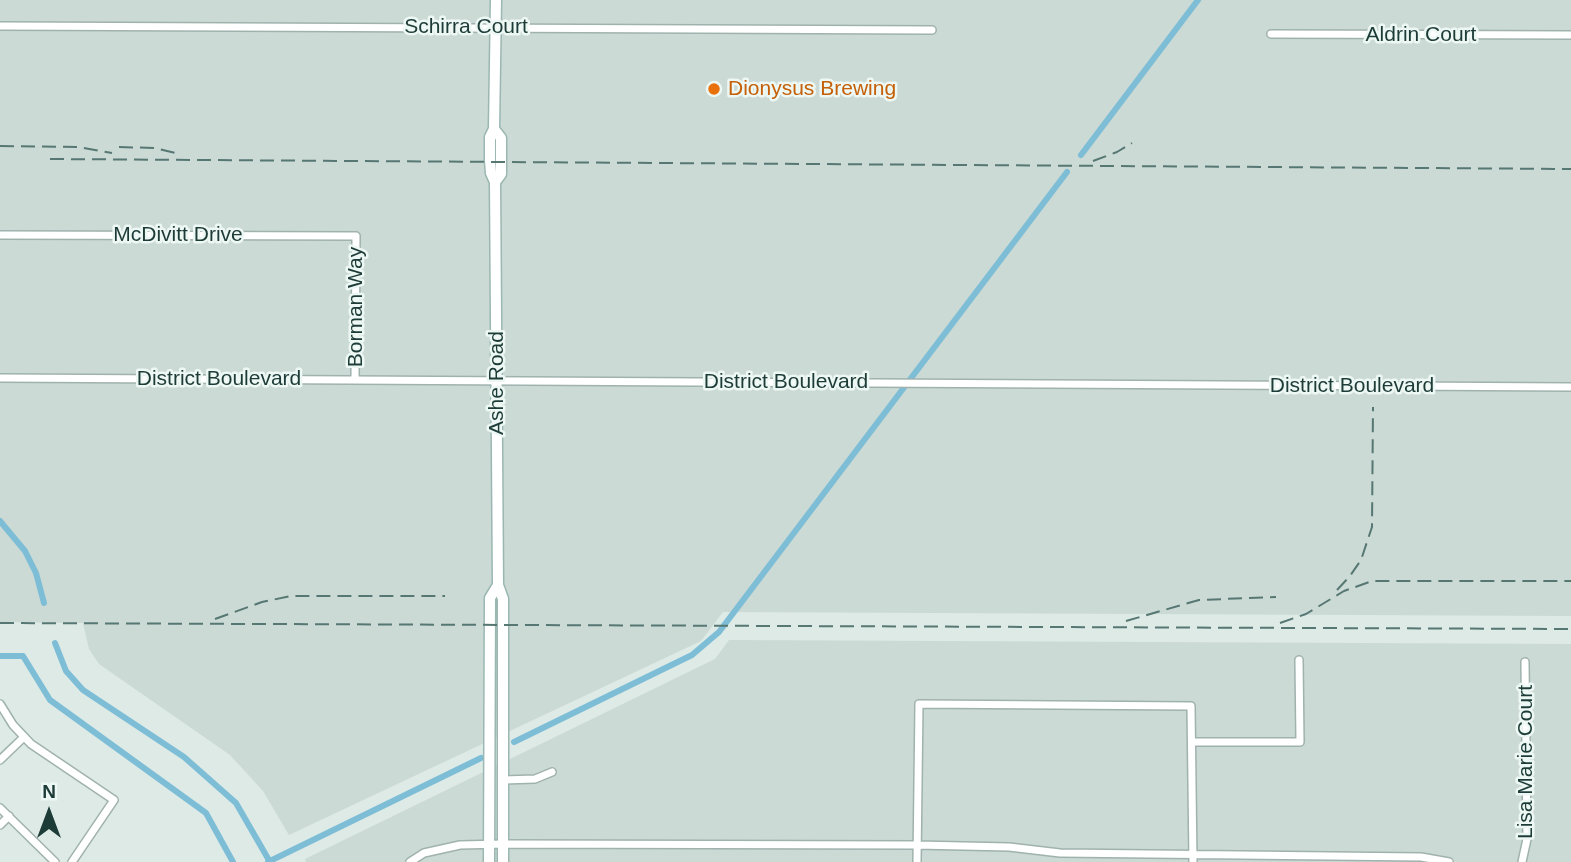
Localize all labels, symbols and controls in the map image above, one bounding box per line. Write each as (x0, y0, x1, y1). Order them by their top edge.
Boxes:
street label: Schirra Court (404, 14, 528, 40)
street label: Aldrin Court (1366, 22, 1476, 48)
place label: Dionysus Brewing (728, 76, 896, 102)
marker: Dionysus Brewing (706, 81, 722, 97)
street label: McDivitt Drive (113, 222, 243, 248)
street label: Borman Way (343, 247, 369, 367)
street label: Ashe Road (484, 331, 510, 435)
street label: District Boulevard (137, 366, 301, 392)
street label: District Boulevard (704, 369, 868, 395)
street label: District Boulevard (1270, 373, 1434, 399)
street label: Lisa Marie Court (1513, 685, 1539, 839)
north arrow (14, 778, 84, 848)
text: N (42, 781, 56, 802)

